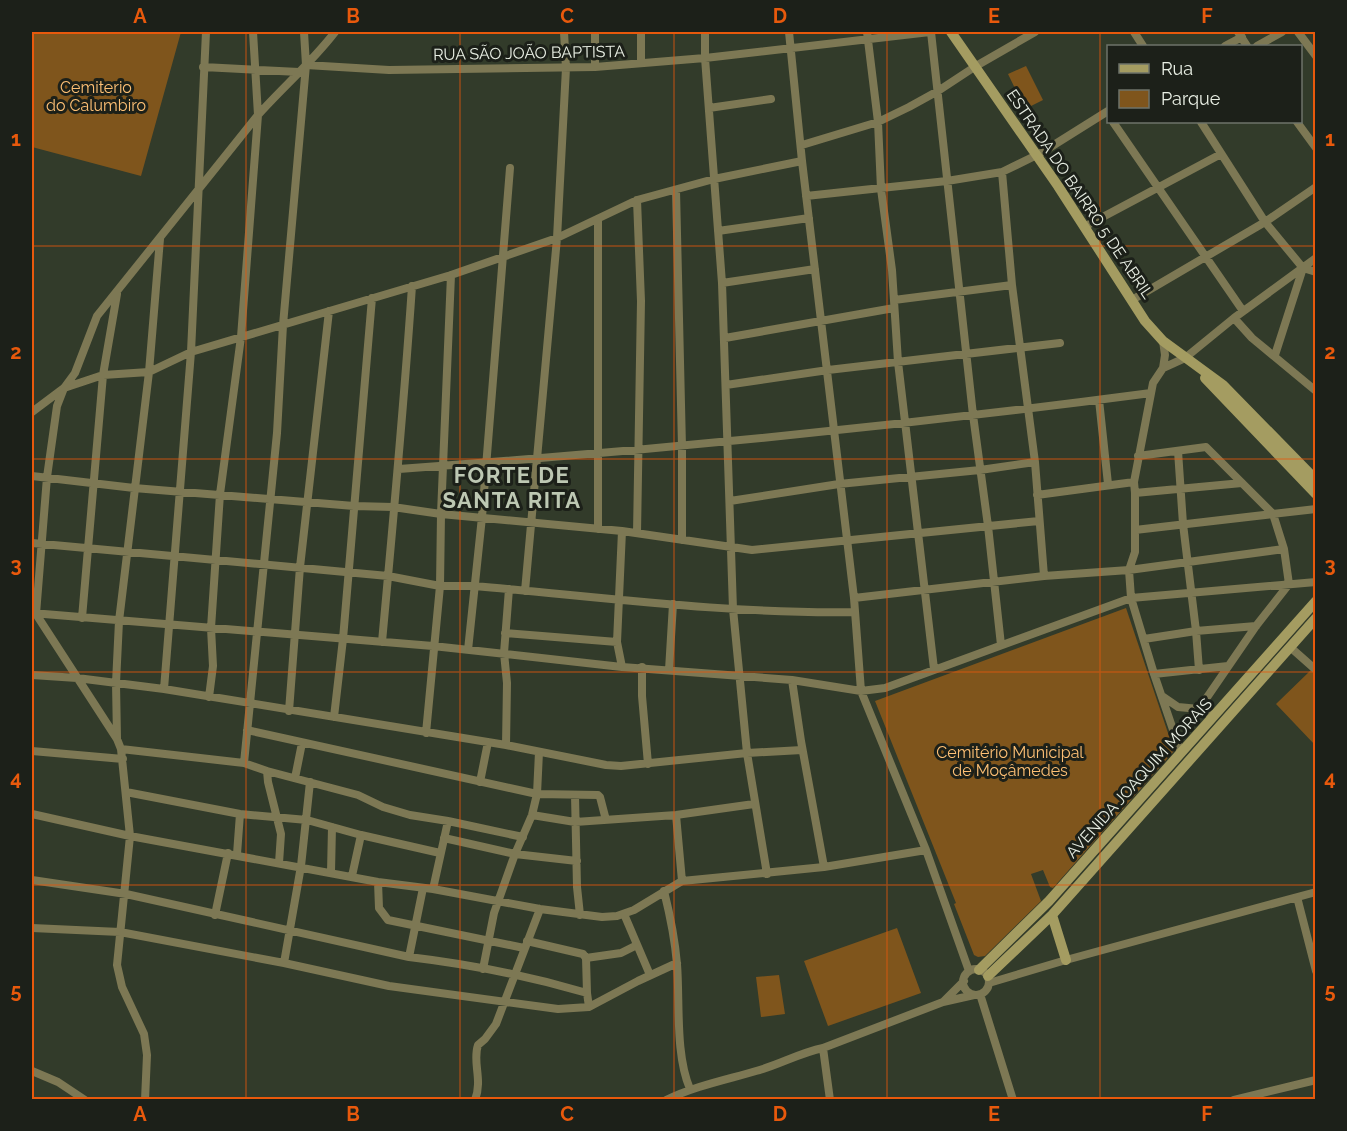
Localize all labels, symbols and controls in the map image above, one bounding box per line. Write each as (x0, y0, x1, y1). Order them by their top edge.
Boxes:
text: A (133, 4, 147, 28)
text: B (346, 4, 360, 28)
text: C (560, 4, 574, 28)
text: D (773, 4, 787, 28)
text: E (988, 4, 1000, 28)
text: F (1201, 4, 1213, 28)
street label: RUA SÃO JOÃO BAPTISTA (433, 41, 625, 64)
legend (1107, 45, 1302, 123)
text: Rua (1161, 58, 1193, 79)
park label: Cemiterio do Calumbiro (46, 78, 146, 115)
street label: ESTRADA DO BAIRRO 5 DE ABRIL (1003, 86, 1158, 303)
text: Parque (1161, 88, 1221, 109)
text: 1 (11, 127, 21, 151)
text: 1 (1325, 127, 1335, 151)
text: 2 (10, 340, 22, 364)
text: 2 (1324, 340, 1336, 364)
district label: FORTE DE SANTA RITA (442, 462, 582, 513)
text: 3 (10, 553, 22, 577)
text: 3 (1324, 553, 1336, 577)
street label: AVENIDA JOAQUIM MORAIS (1062, 694, 1216, 862)
park label: Cemitério Municipal de Moçâmedes (936, 743, 1084, 780)
text: 4 (10, 766, 22, 790)
text: 4 (1324, 766, 1336, 790)
text: 5 (10, 979, 22, 1003)
text: 5 (1324, 979, 1336, 1003)
text: A (133, 1102, 147, 1126)
text: B (346, 1102, 360, 1126)
text: C (560, 1102, 574, 1126)
text: D (773, 1102, 787, 1126)
text: E (988, 1102, 1000, 1126)
text: F (1201, 1102, 1213, 1126)

